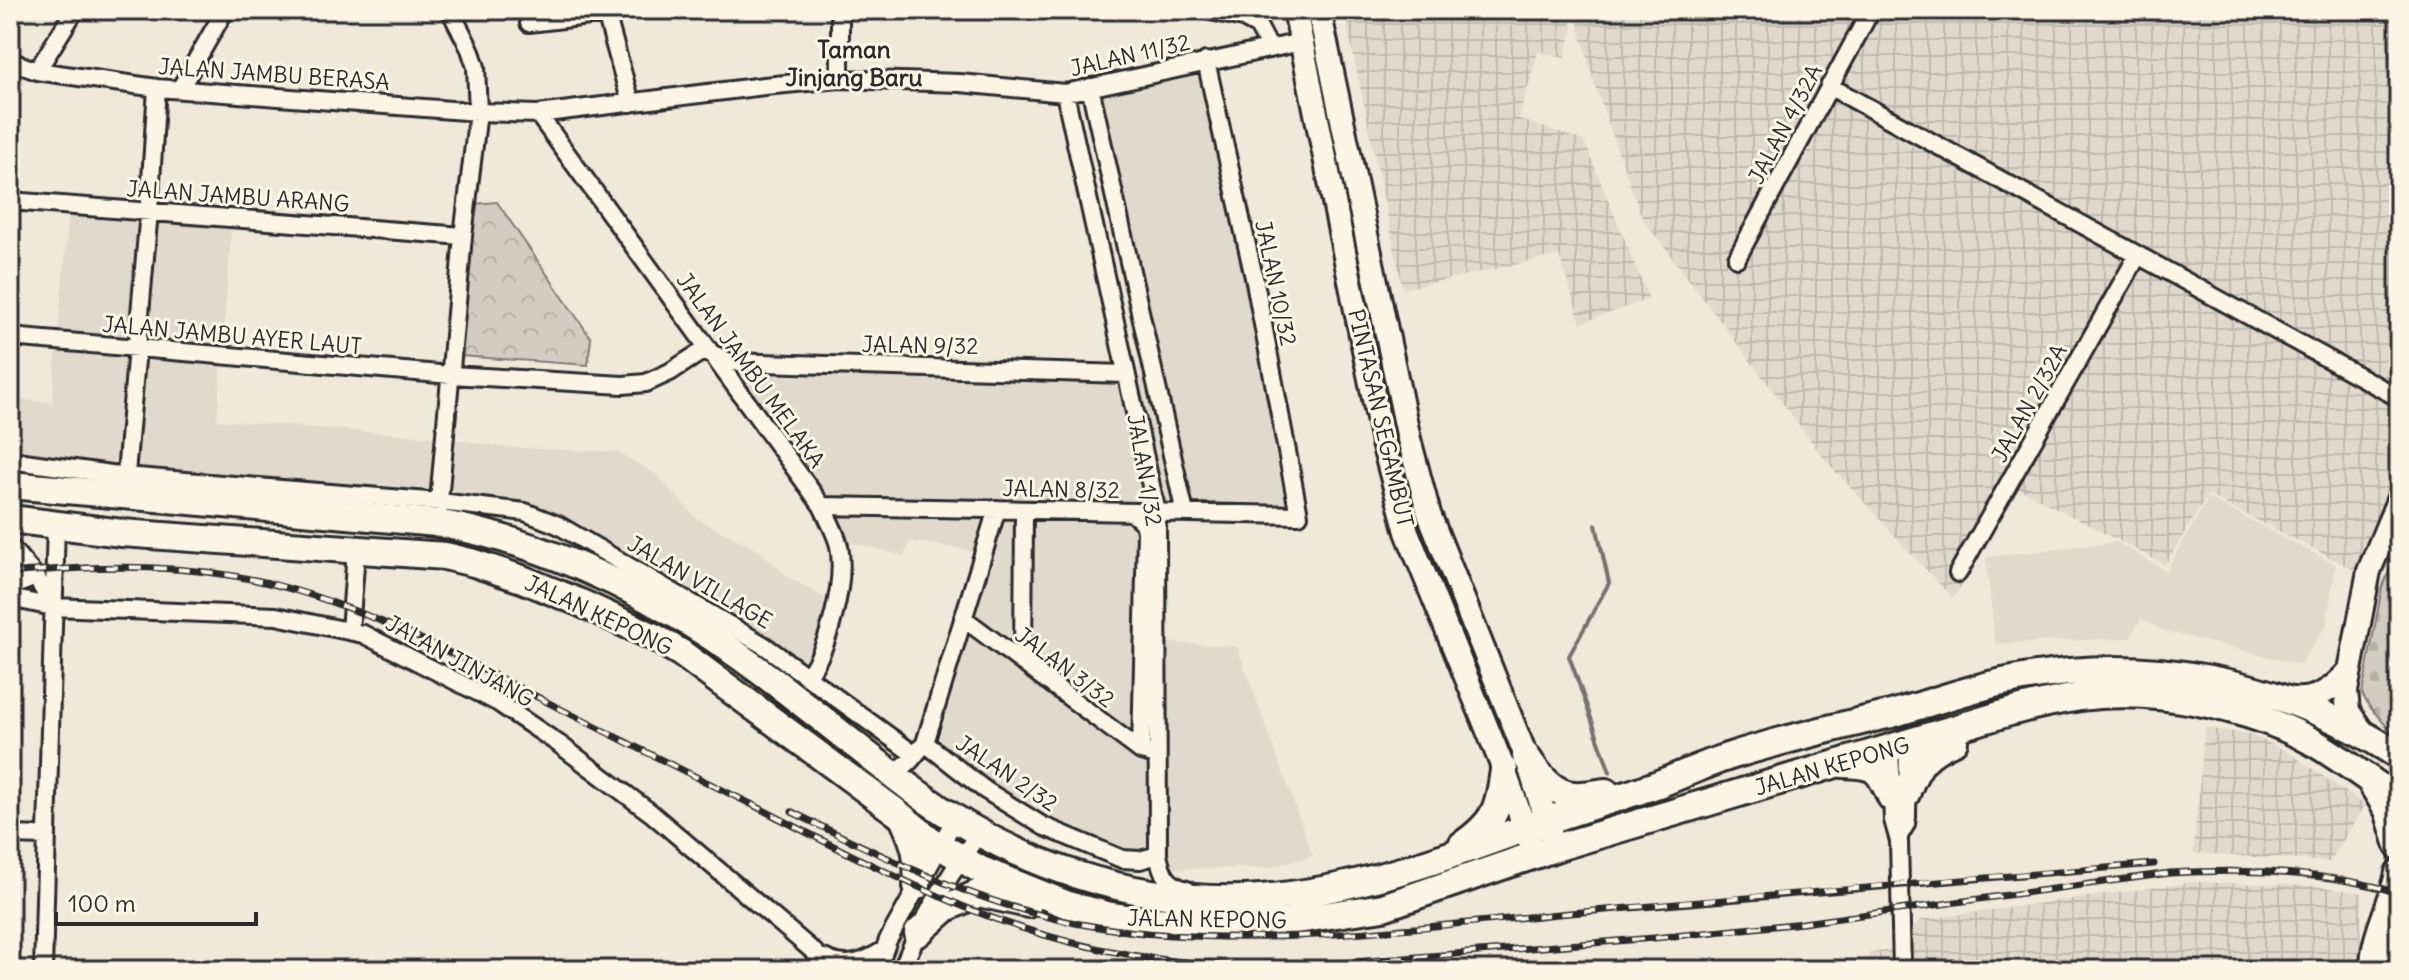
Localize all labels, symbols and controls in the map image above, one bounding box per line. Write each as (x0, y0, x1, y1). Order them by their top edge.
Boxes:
street label: JALAN 11/32 (1067, 28, 1193, 82)
district label: Taman Jinjang Baru (786, 34, 923, 92)
street label: JALAN JAMBU BERASA (157, 52, 391, 96)
street label: JALAN 4/32A (1742, 59, 1828, 189)
street label: JALAN JAMBU ARANG (126, 174, 350, 218)
street label: JALAN 10/32 (1249, 218, 1303, 348)
street label: JALAN JAMBU MELAKA (671, 267, 831, 473)
street label: PINTASAN SEGAMBUT (1342, 306, 1420, 530)
street label: JALAN JAMBU AYER LAUT (101, 310, 363, 360)
street label: JALAN 9/32 (861, 330, 979, 360)
street label: JALAN 2/32A (1985, 339, 2073, 467)
street label: JALAN 1/32 (1121, 412, 1169, 528)
street label: JALAN 8/32 (1002, 474, 1120, 504)
street label: JALAN VILLAGE (623, 529, 777, 635)
street label: JALAN KEPONG (521, 569, 677, 661)
street label: JALAN JINJANG (381, 609, 539, 713)
street label: JALAN 3/32 (1010, 621, 1120, 713)
street label: JALAN 2/32 (951, 729, 1063, 817)
street label: JALAN KEPONG (1751, 731, 1913, 801)
scale bar (56, 876, 256, 926)
text: 100 m (68, 888, 136, 918)
street label: JALAN KEPONG (1127, 904, 1287, 934)

